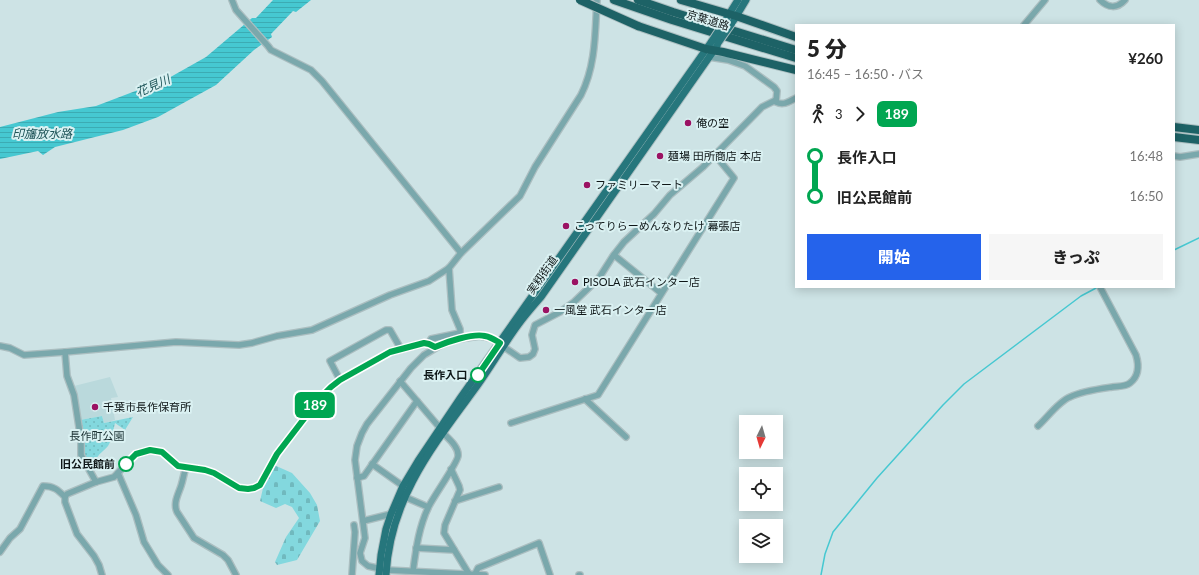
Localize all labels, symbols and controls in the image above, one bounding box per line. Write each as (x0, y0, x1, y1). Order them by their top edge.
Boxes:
street label: 京葉道路 (685, 7, 731, 32)
text: 5 分 (807, 35, 847, 62)
text: ¥260 (1128, 49, 1163, 67)
text: 16:45 – 16:50 · バス (807, 66, 924, 82)
water label: 花見川 (133, 71, 174, 100)
icon: walk (807, 103, 829, 125)
icon: forward (849, 103, 871, 125)
text: 189 (885, 105, 909, 122)
text: 3 (835, 106, 843, 122)
place label: 俺の空 (696, 116, 729, 129)
marker: 俺の空 (683, 118, 693, 128)
water label: 印旛放水路 (12, 126, 73, 141)
text: 長作入口 (837, 148, 897, 166)
text: 16:48 (1130, 148, 1163, 164)
place label: 麺場 田所商店 本店 (668, 149, 762, 162)
marker: 麺場 田所商店 本店 (655, 151, 665, 161)
place label: ファミリーマート (595, 178, 683, 191)
marker: ファミリーマート (582, 180, 592, 190)
text: 旧公民館前 (837, 188, 912, 206)
text: 16:50 (1130, 188, 1163, 204)
place label: こってりらーめんなりたけ 幕張店 (574, 219, 741, 232)
marker: こってりらーめんなりたけ 幕張店 (561, 221, 571, 231)
button: 開始 (807, 234, 981, 280)
button: きっぷ (989, 234, 1163, 280)
street label: 実籾街道 (524, 253, 560, 296)
place label: PISOLA 武石インター店 (583, 275, 700, 288)
marker: PISOLA 武石インター店 (570, 277, 580, 287)
place label: 一風堂 武石インター店 (554, 303, 667, 316)
marker: 一風堂 武石インター店 (541, 305, 551, 315)
marker: 長作入口 (470, 367, 486, 383)
place label: 長作入口 (423, 368, 467, 381)
line badge: 189 (292, 392, 338, 418)
text: 189 (303, 396, 327, 413)
place label: 千葉市長作保育所 (103, 400, 192, 413)
marker: 千葉市長作保育所 (90, 402, 100, 412)
north arrow (739, 415, 783, 459)
map controls (739, 415, 783, 563)
park label: 長作町公園 (70, 429, 125, 442)
marker: 旧公民館前 (118, 456, 134, 472)
place label: 旧公民館前 (60, 457, 115, 470)
button: locate (739, 467, 783, 511)
button: layers (739, 519, 783, 563)

